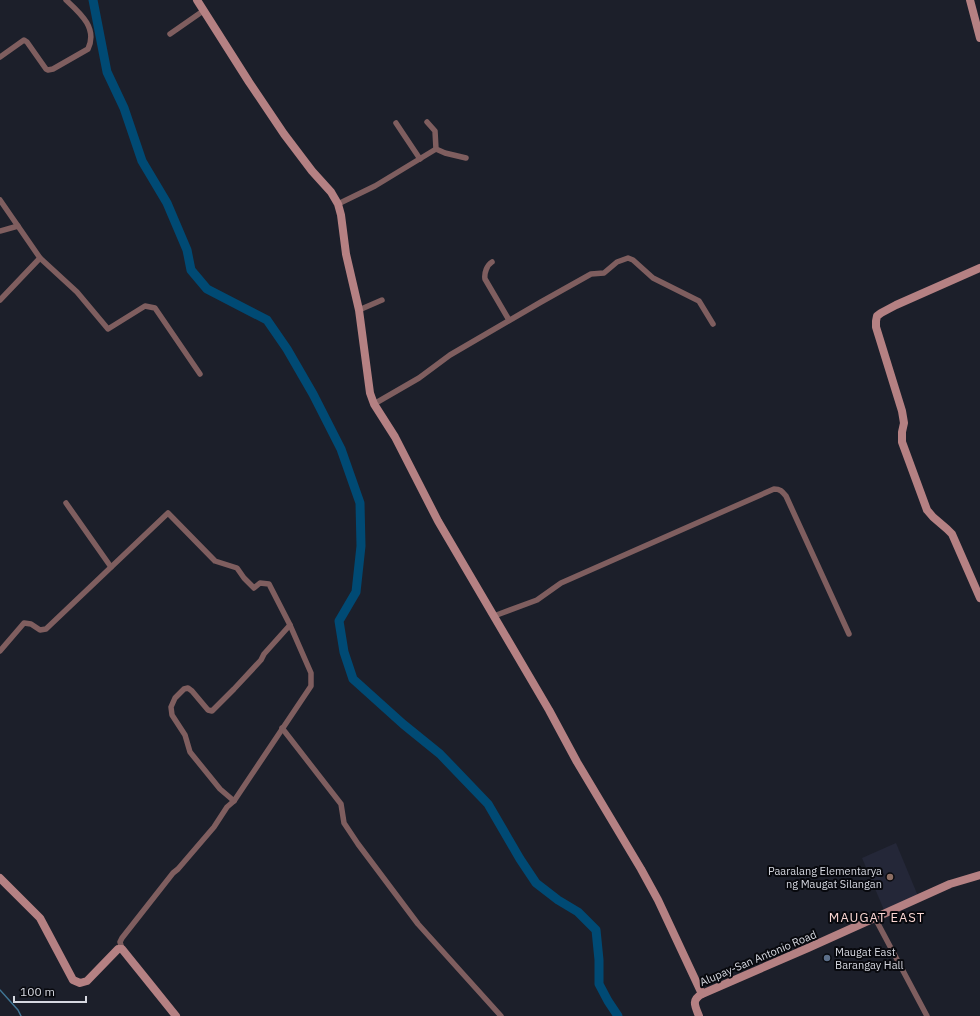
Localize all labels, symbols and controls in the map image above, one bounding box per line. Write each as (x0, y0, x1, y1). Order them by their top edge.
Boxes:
place label: Paaralang Elementarya ng Maugat Silangan (768, 864, 882, 891)
marker: Paaralang Elementarya ng Maugat Silangan (885, 872, 895, 882)
district label: MAUGAT EAST (829, 909, 925, 926)
street label: Alupay-San Antonio Road (698, 927, 818, 989)
place label: Maugat East Barangay Hall (835, 945, 903, 972)
marker: Maugat East Barangay Hall (822, 953, 832, 963)
scale bar (14, 978, 86, 1004)
text: 100 m (20, 984, 55, 999)

